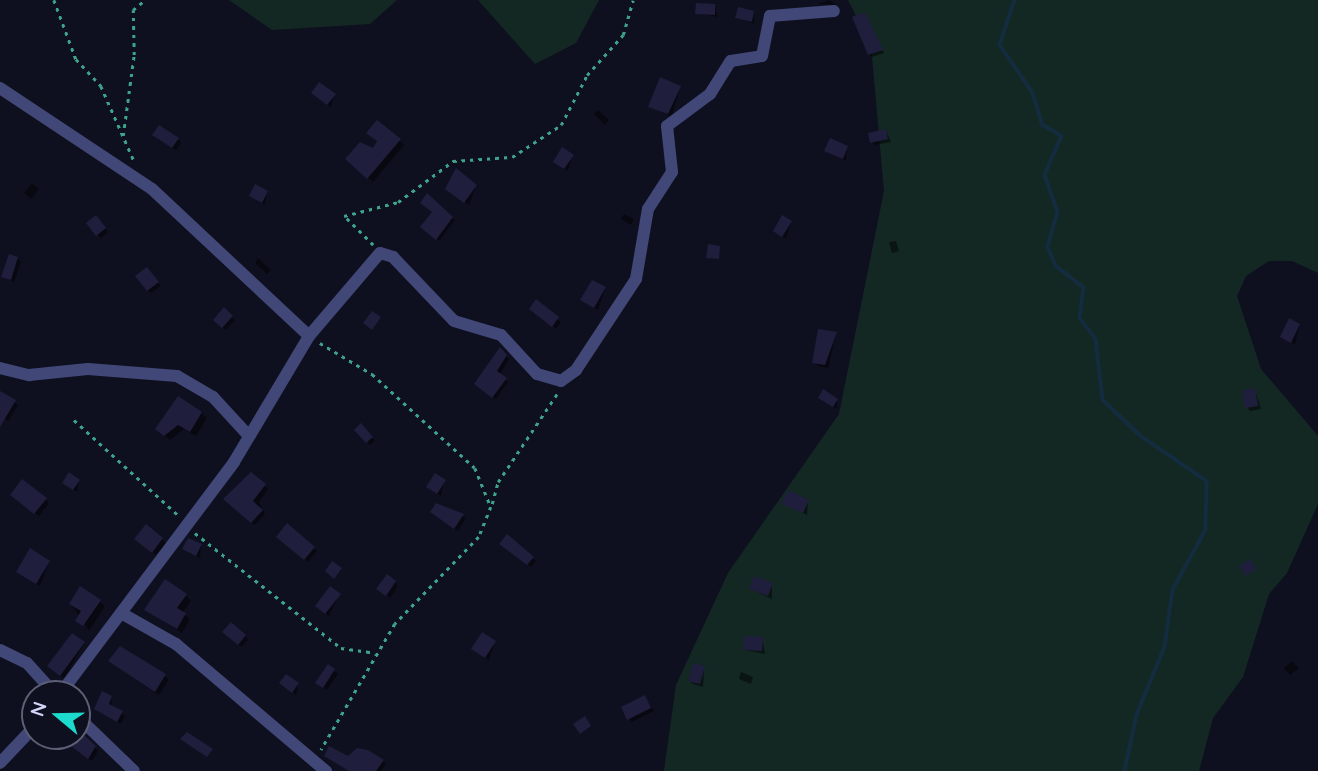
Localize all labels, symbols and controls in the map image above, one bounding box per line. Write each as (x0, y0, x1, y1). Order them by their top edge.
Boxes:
north arrow (21, 680, 91, 750)
text: N (24, 698, 52, 719)

